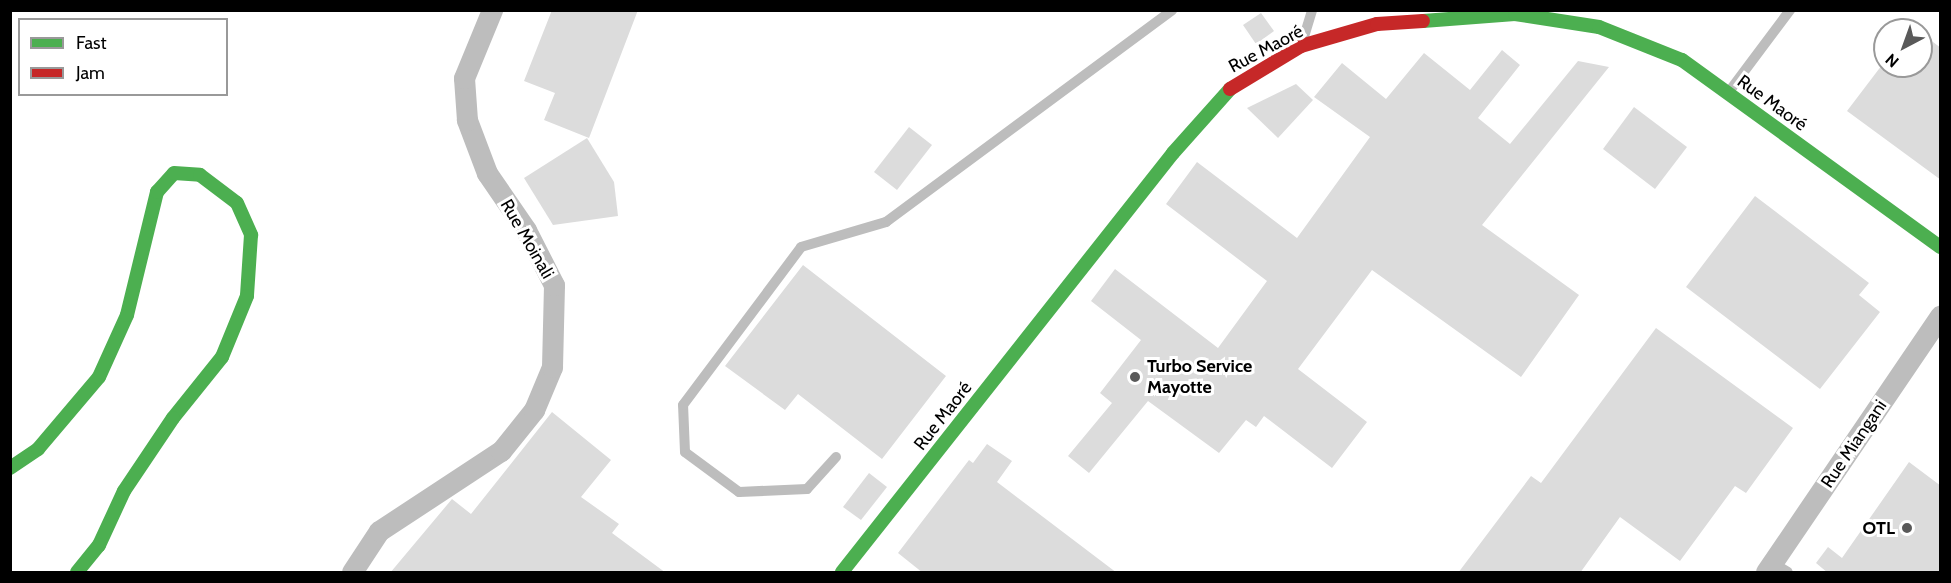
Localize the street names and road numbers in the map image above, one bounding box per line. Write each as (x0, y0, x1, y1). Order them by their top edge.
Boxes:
street label: Rue Maoré (1225, 20, 1307, 78)
street label: Rue Maoré (1733, 70, 1811, 136)
street label: Rue Moinali (496, 195, 558, 283)
street label: Rue Maoré (910, 377, 976, 455)
street label: Rue Miangani (1817, 396, 1891, 492)

